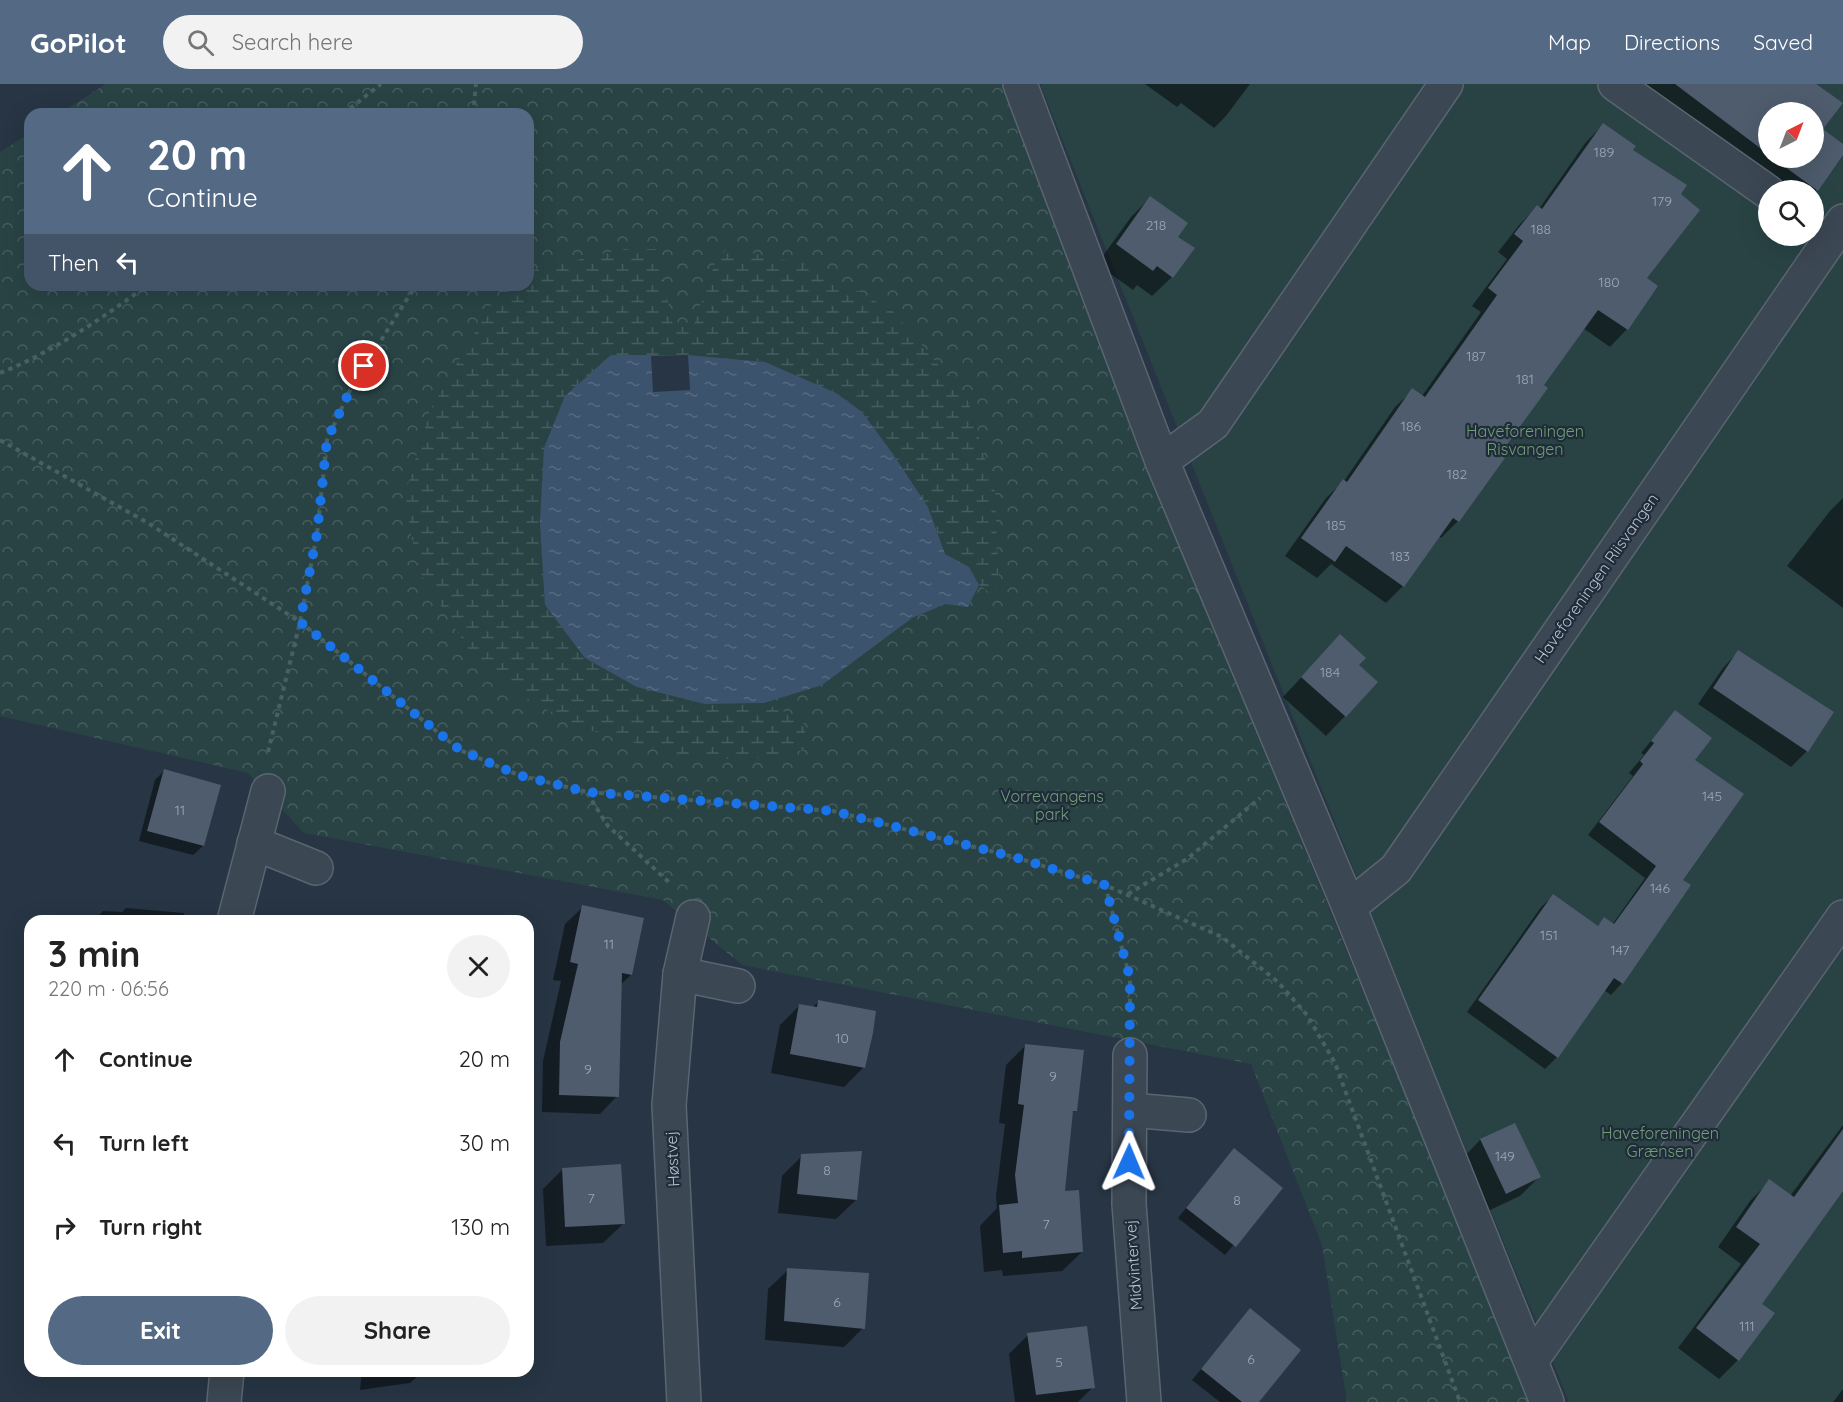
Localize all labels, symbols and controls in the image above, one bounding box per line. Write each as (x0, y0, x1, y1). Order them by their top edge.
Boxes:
search box (163, 15, 583, 69)
text: GoPilot (30, 25, 127, 60)
icon: search (184, 26, 217, 59)
text: Search here (232, 28, 353, 56)
text: Map (1548, 29, 1591, 55)
text: Directions (1624, 29, 1720, 55)
text: Saved (1753, 29, 1813, 55)
north arrow (1758, 102, 1824, 168)
map controls (1758, 102, 1824, 246)
text: 20 m (147, 128, 247, 181)
icon: ahead (48, 132, 126, 210)
house number: 189 (1594, 143, 1614, 161)
text: Continue (147, 180, 258, 214)
button: search (1758, 180, 1824, 246)
house number: 179 (1652, 192, 1672, 210)
house number: 218 (1146, 216, 1166, 234)
house number: 188 (1531, 220, 1551, 238)
icon: left (111, 246, 144, 279)
text: Then (48, 249, 99, 277)
house number: 180 (1598, 273, 1620, 291)
pin (338, 340, 389, 391)
house number: 187 (1466, 347, 1486, 365)
icon: arrive (347, 349, 380, 382)
house number: 181 (1516, 370, 1534, 388)
house number: 186 (1401, 417, 1422, 435)
park label: Haveforeningen Risvangen (1466, 421, 1584, 459)
house number: 182 (1447, 465, 1467, 483)
street label: Haveforeningen Riisvangen (1530, 489, 1662, 667)
house number: 185 (1326, 516, 1346, 534)
house number: 183 (1390, 547, 1410, 565)
house number: 184 (1320, 663, 1340, 681)
park label: Vorrevangens park (1000, 786, 1104, 824)
house number: 145 (1702, 787, 1722, 805)
house number: 11 (175, 801, 185, 819)
house number: 146 (1650, 879, 1670, 897)
house number: 151 (1540, 926, 1558, 944)
text: 3 min (48, 931, 141, 976)
button: close (447, 935, 510, 998)
house number: 11 (604, 935, 614, 953)
house number: 147 (1610, 941, 1630, 959)
text: 220 m · 06:56 (48, 976, 169, 1001)
house number: 10 (835, 1029, 849, 1047)
icon: ahead (48, 1043, 81, 1076)
text: Continue (99, 1045, 193, 1073)
text: 20 m (459, 1045, 510, 1073)
house number: 9 (584, 1060, 592, 1078)
house number: 9 (1049, 1067, 1057, 1085)
park label: Haveforeningen Grænsen (1601, 1123, 1719, 1161)
icon: left (48, 1127, 81, 1160)
text: Turn left (99, 1129, 189, 1157)
text: 30 m (459, 1129, 510, 1157)
position arrow (1097, 1130, 1161, 1194)
street label: Høstvej (661, 1131, 683, 1187)
house number: 149 (1495, 1147, 1515, 1165)
house number: 8 (823, 1161, 831, 1179)
house number: 7 (587, 1189, 595, 1207)
house number: 8 (1233, 1191, 1241, 1209)
icon: right (48, 1211, 81, 1244)
text: Turn right (99, 1213, 203, 1241)
text: 130 m (451, 1213, 510, 1241)
house number: 7 (1042, 1215, 1050, 1233)
street label: Midvintervej (1120, 1219, 1146, 1311)
house number: 6 (833, 1293, 841, 1311)
button: Exit (48, 1296, 273, 1365)
button: Share (285, 1296, 510, 1365)
house number: 111 (1739, 1317, 1755, 1335)
house number: 6 (1247, 1350, 1255, 1368)
house number: 5 (1055, 1353, 1063, 1371)

